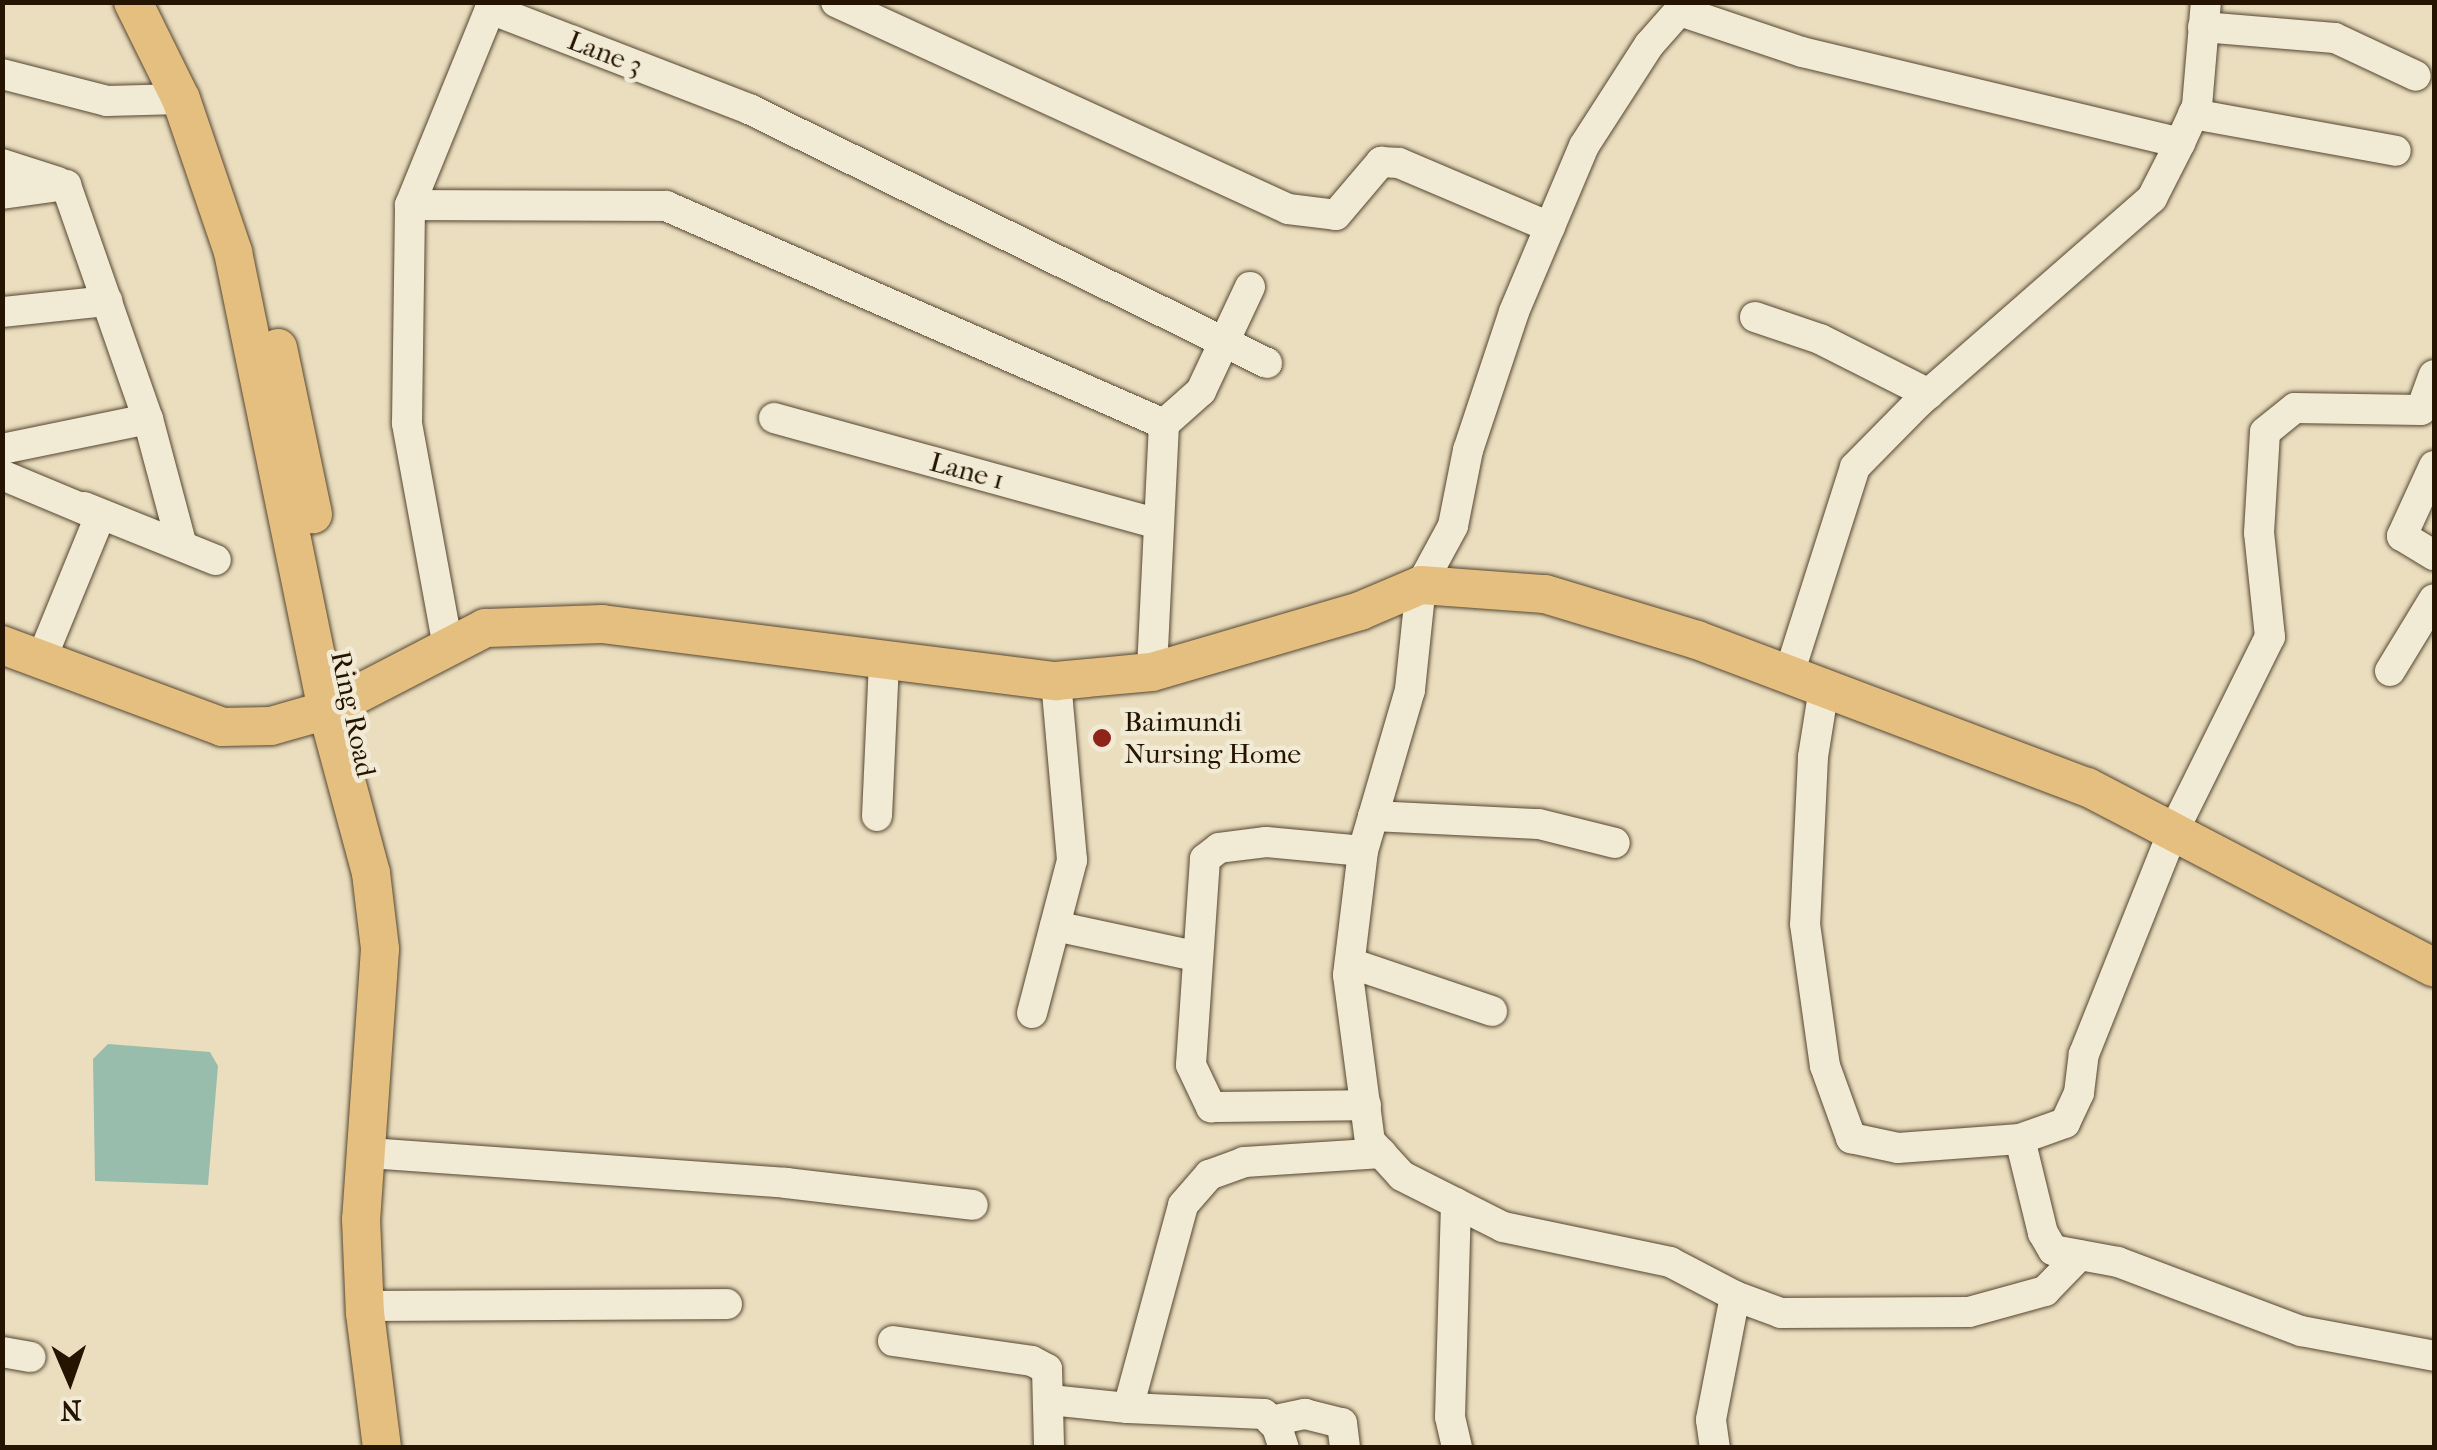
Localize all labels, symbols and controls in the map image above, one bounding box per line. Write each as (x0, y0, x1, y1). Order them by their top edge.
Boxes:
street label: Lane 3 (563, 23, 647, 83)
street label: Lane 1 (926, 445, 1008, 497)
street label: Ring Road (323, 648, 383, 780)
place label: Baimundi Nursing Home (1124, 705, 1301, 771)
marker: Baimundi Nursing Home (1089, 725, 1115, 751)
north arrow (20, 1330, 120, 1430)
text: N (60, 1394, 82, 1427)

